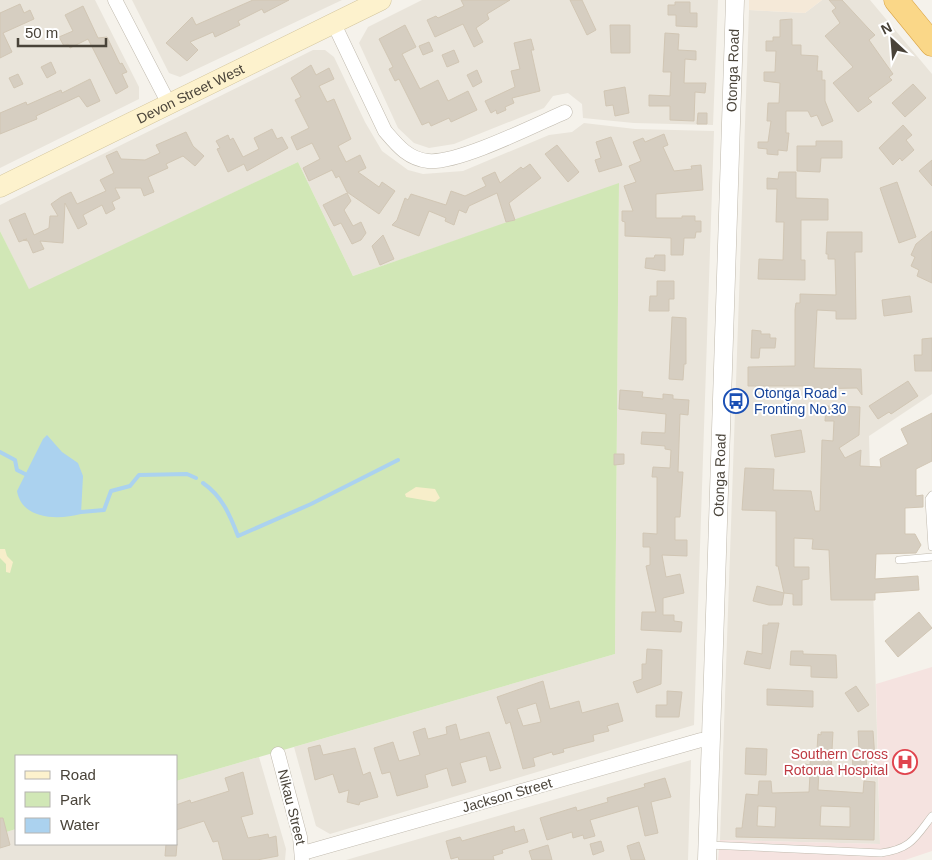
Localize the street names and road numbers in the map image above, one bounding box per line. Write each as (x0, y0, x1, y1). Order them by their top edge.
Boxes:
street label: Otonga Road (723, 28, 742, 112)
street label: Devon Street West (134, 61, 247, 127)
street label: Otonga Road (710, 433, 729, 517)
street label: Nikau Street (275, 768, 309, 846)
street label: Jackson Street (460, 775, 554, 815)

